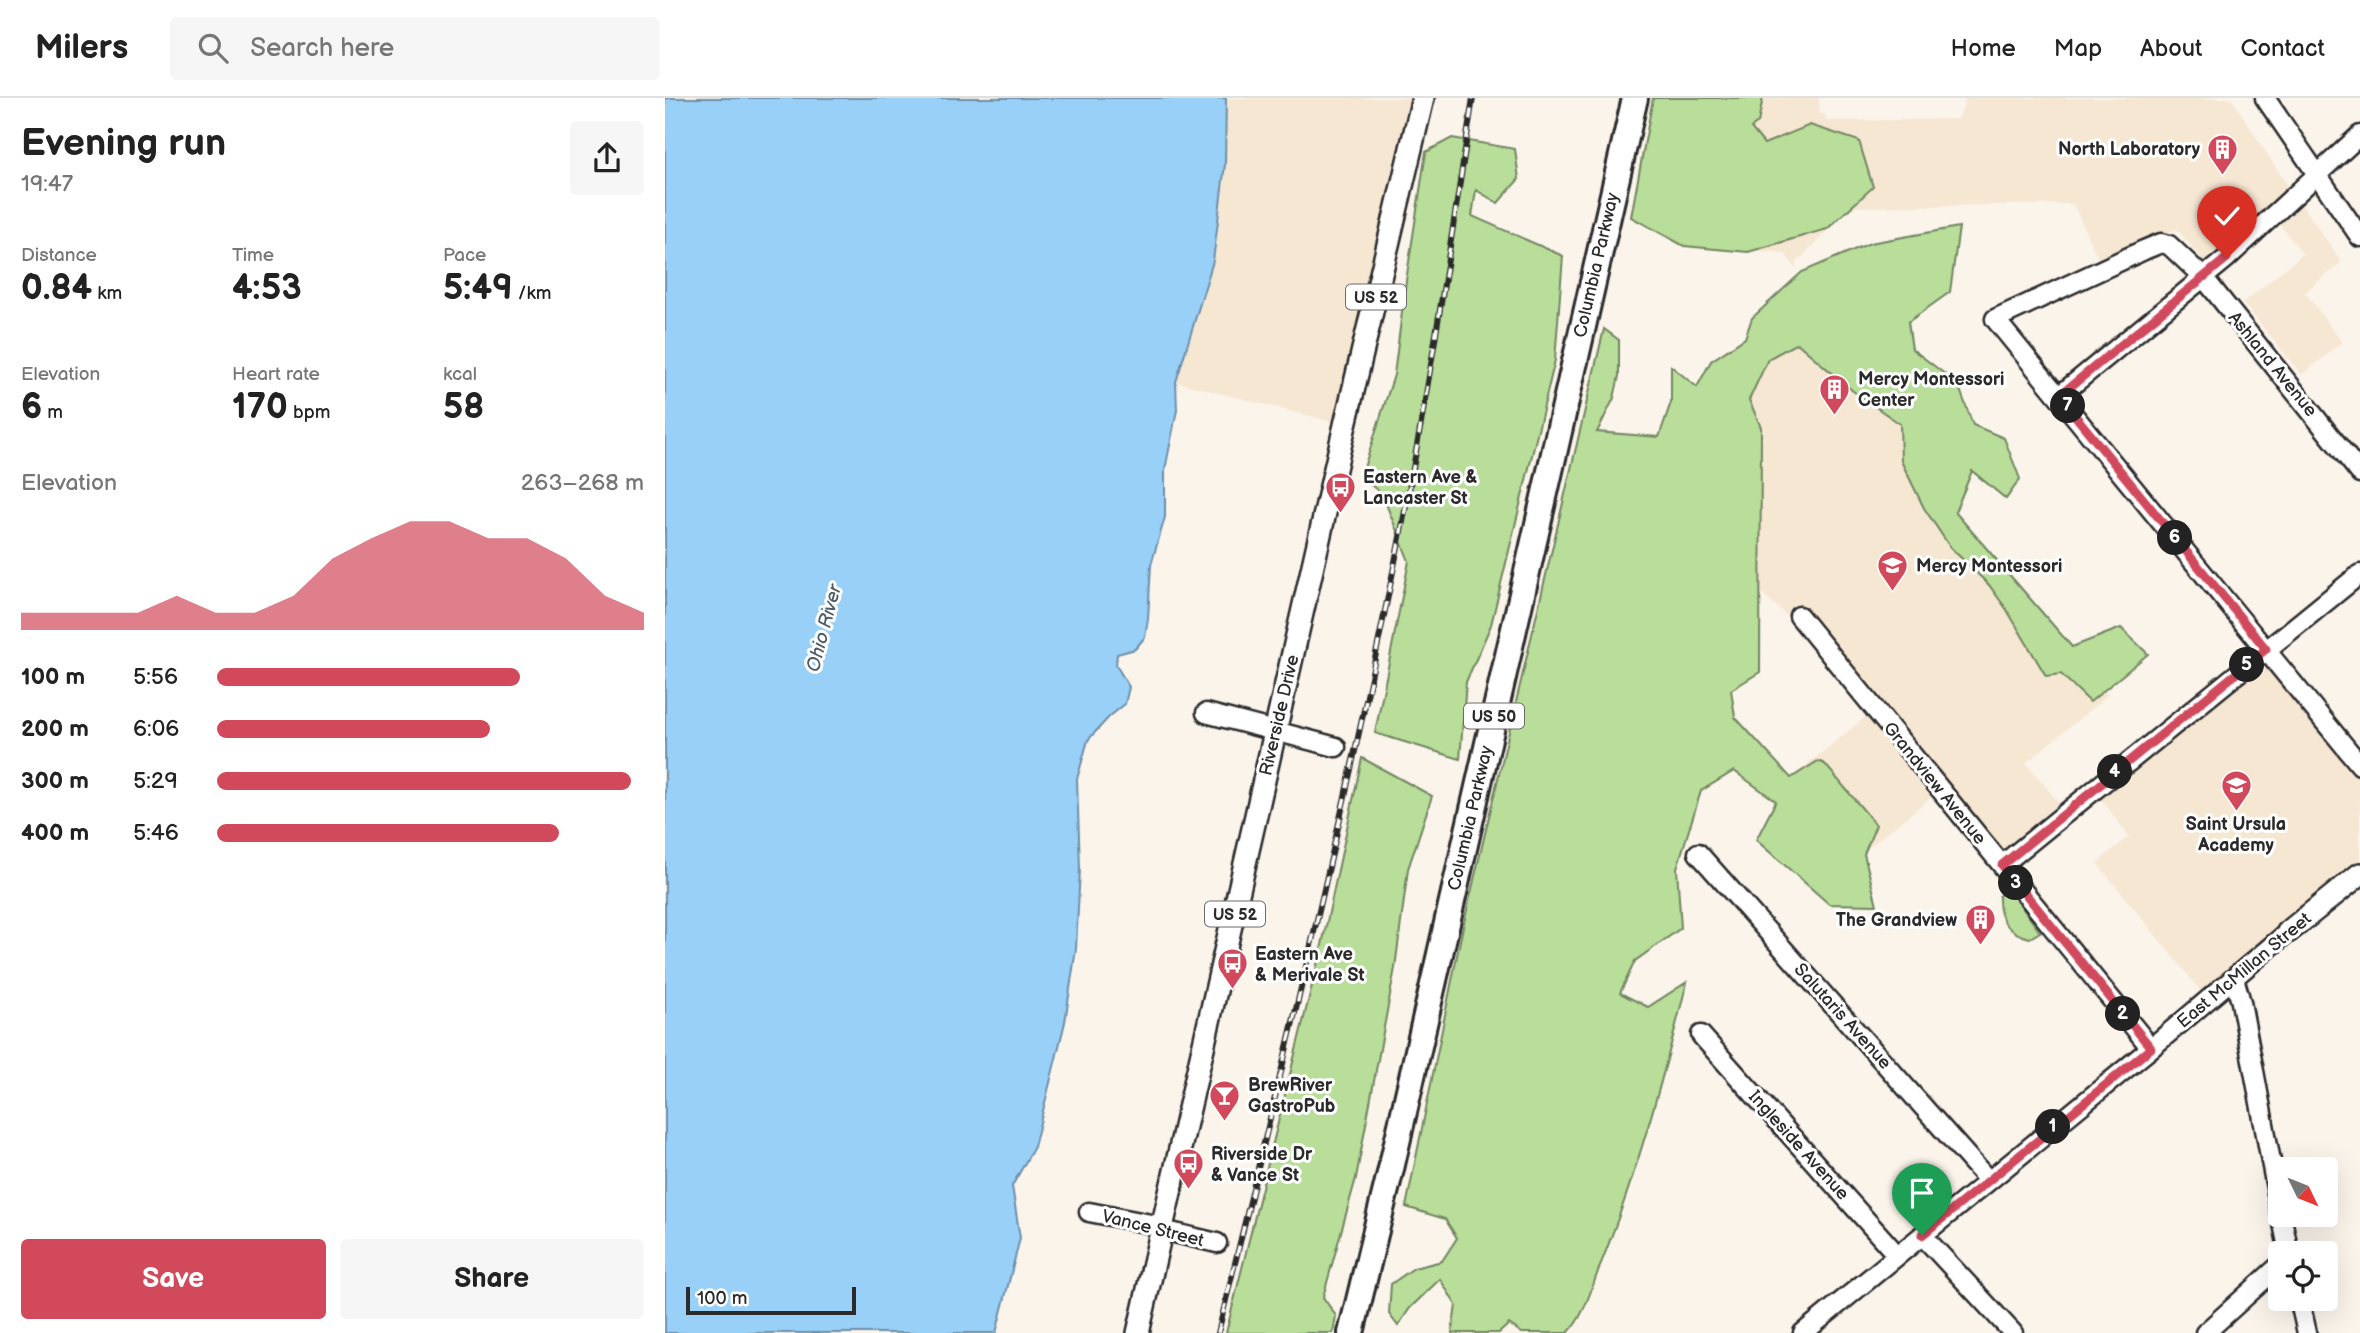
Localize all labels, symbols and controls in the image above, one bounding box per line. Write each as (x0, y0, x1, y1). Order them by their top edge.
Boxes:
search box (170, 17, 660, 80)
text: Milers (35, 28, 128, 68)
icon: search (194, 29, 232, 67)
text: Search here (250, 33, 394, 64)
text: Home (1951, 34, 2016, 63)
text: Map (2054, 34, 2102, 63)
text: About (2140, 34, 2202, 63)
text: Contact (2240, 34, 2325, 63)
text: Evening run (21, 121, 226, 166)
button: share (570, 121, 644, 195)
building icon: North Laboratory (2206, 132, 2240, 176)
place label: North Laboratory (2058, 139, 2201, 160)
text: 19:47 (21, 170, 73, 198)
pin (2197, 186, 2257, 258)
street label: Columbia Parkway (1570, 190, 1624, 340)
icon: check (2208, 197, 2246, 235)
text: Distance (21, 244, 97, 267)
text: Time (232, 244, 274, 267)
text: Pace (443, 244, 486, 267)
text: 0.84 (21, 267, 92, 310)
text: 4:53 (232, 267, 302, 310)
text: 5:49 (443, 267, 513, 310)
text: km (92, 282, 122, 305)
text: /km (513, 282, 551, 305)
road number: US 52 (1346, 284, 1406, 309)
street label: Ashland Avenue (2224, 308, 2322, 421)
text: Elevation (21, 363, 100, 386)
text: Heart rate (232, 363, 320, 386)
text: kcal (443, 363, 477, 386)
place label: Mercy Montessori Center (1858, 369, 2005, 411)
building icon: Mercy Montessori Center (1818, 372, 1852, 416)
text: 6 (21, 386, 42, 429)
text: 170 (232, 386, 288, 429)
text: 58 (443, 386, 484, 429)
pin: 7 (2051, 388, 2085, 424)
text: 7 (2062, 394, 2073, 417)
text: m (42, 401, 63, 424)
text: bpm (288, 401, 330, 424)
place label: Eastern Ave & Lancaster St (1363, 467, 1478, 509)
text: Elevation (21, 469, 117, 497)
text: 263–268 m (521, 469, 644, 497)
bus stop icon: Eastern Ave & Lancaster St (1323, 470, 1357, 514)
pin: 6 (2157, 520, 2193, 556)
text: 6 (2169, 526, 2180, 549)
school or university icon: Mercy Montessori (1876, 549, 1910, 593)
place label: Mercy Montessori (1916, 556, 2063, 577)
water label: Ohio River (802, 581, 847, 675)
pin: 5 (2229, 648, 2265, 682)
street label: Riverside Drive (1255, 652, 1304, 778)
text: 5 (2241, 653, 2252, 676)
text: 100 m (21, 663, 85, 691)
text: 5:56 (133, 663, 178, 691)
road number: US 50 (1464, 704, 1524, 729)
text: 200 m (21, 715, 89, 743)
text: 6:06 (133, 715, 179, 743)
street label: Grandview Avenue (1879, 718, 1991, 849)
street label: Columbia Parkway (1444, 743, 1498, 893)
pin: 4 (2097, 754, 2133, 790)
text: 4 (2109, 760, 2120, 783)
text: 300 m (21, 767, 89, 795)
text: 5:29 (133, 767, 178, 795)
school or university icon: Saint Ursula Academy (2219, 769, 2253, 813)
place label: Saint Ursula Academy (2186, 814, 2286, 856)
text: 400 m (21, 819, 89, 847)
text: 5:46 (133, 819, 179, 847)
pin: 3 (1999, 866, 2033, 900)
text: 3 (2010, 871, 2021, 894)
road number: US 52 (1205, 902, 1265, 926)
building icon: The Grandview (1963, 903, 1997, 947)
street label: East McMillan Street (2173, 908, 2316, 1033)
place label: The Grandview (1836, 910, 1957, 931)
place label: Eastern Ave & Merivale St (1255, 944, 1364, 986)
bus stop icon: Eastern Ave & Merivale St (1215, 947, 1249, 991)
street label: Salutaris Avenue (1790, 959, 1896, 1074)
pin: 2 (2105, 996, 2141, 1032)
text: 2 (2117, 1002, 2128, 1025)
place label: BrewRiver GastroPub (1248, 1075, 1336, 1117)
bar icon: BrewRiver GastroPub (1208, 1078, 1242, 1122)
street label: Ingleside Avenue (1744, 1086, 1854, 1205)
pin: 1 (2035, 1110, 2071, 1144)
text: 1 (2049, 1115, 2057, 1138)
place label: Riverside Dr & Vance St (1211, 1144, 1313, 1186)
bus stop icon: Riverside Dr & Vance St (1171, 1147, 1205, 1191)
north arrow (2268, 1157, 2338, 1227)
map controls (2268, 1157, 2338, 1311)
pin (1892, 1163, 1952, 1235)
icon: arrive (1903, 1174, 1941, 1212)
street label: Vance Street (1100, 1206, 1206, 1251)
button: Save (21, 1239, 326, 1319)
button: Share (340, 1239, 644, 1319)
button: locate (2268, 1241, 2338, 1311)
scale bar (686, 1284, 856, 1316)
text: 100 m (697, 1287, 748, 1310)

